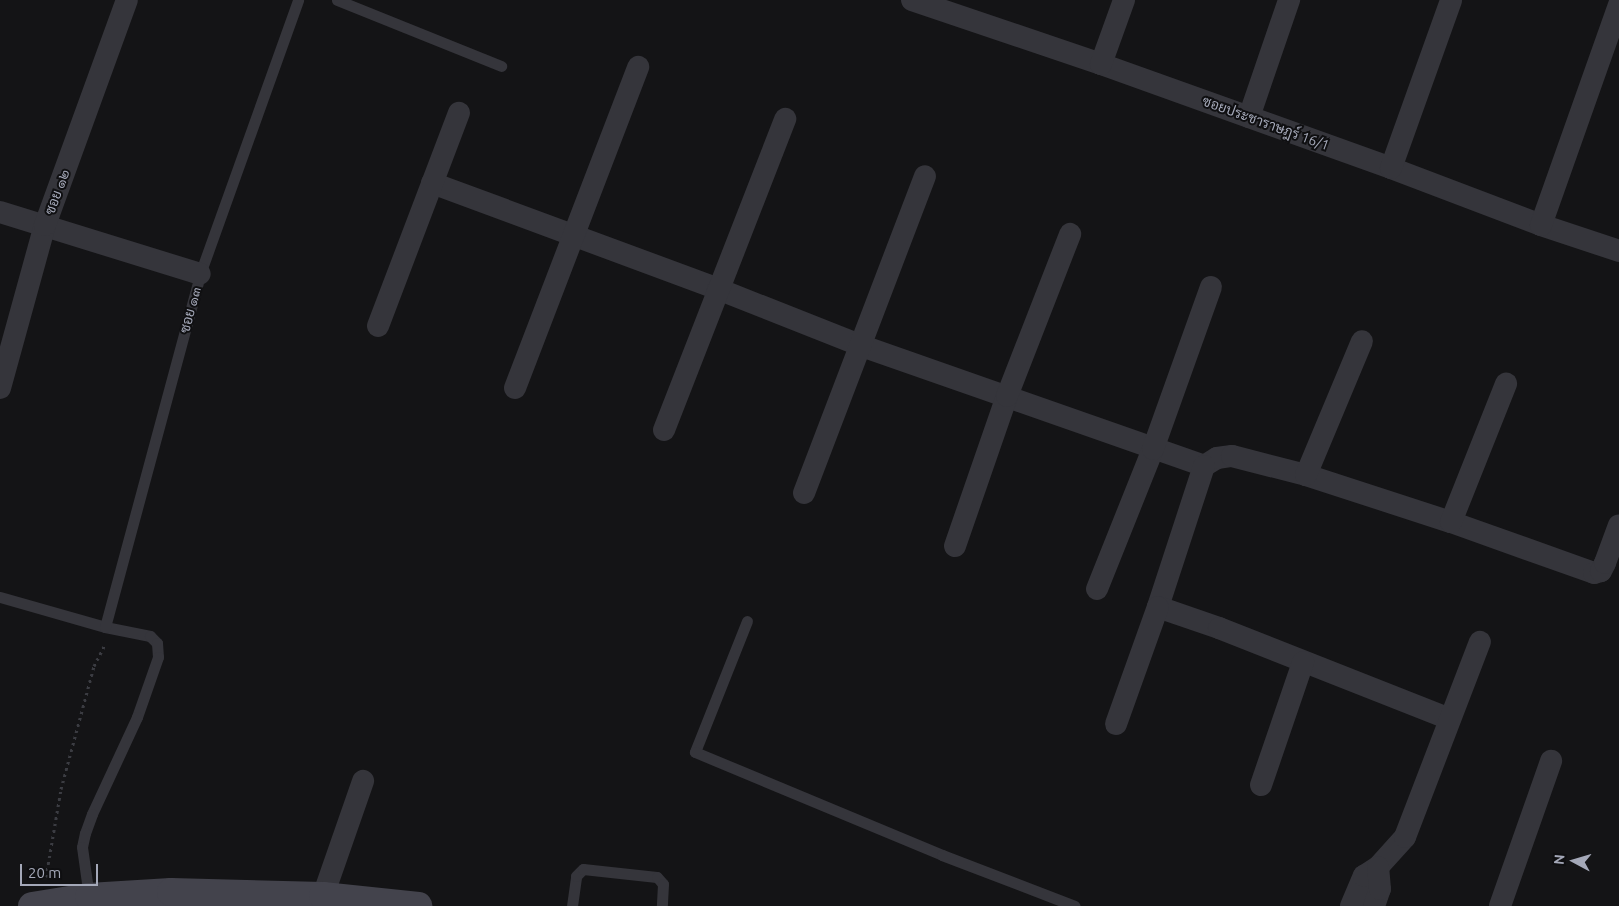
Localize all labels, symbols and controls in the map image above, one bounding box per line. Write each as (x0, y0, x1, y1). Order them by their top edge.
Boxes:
street label: ซอยประชาราษฎร์ 16/1 (1200, 92, 1332, 154)
street label: ซอย ๑๒ (41, 167, 73, 217)
street label: ซอย ๑๓ (176, 285, 204, 335)
north arrow (1549, 836, 1599, 886)
text: N (1551, 853, 1568, 865)
scale bar (22, 854, 100, 886)
text: 20 m (28, 864, 61, 881)

